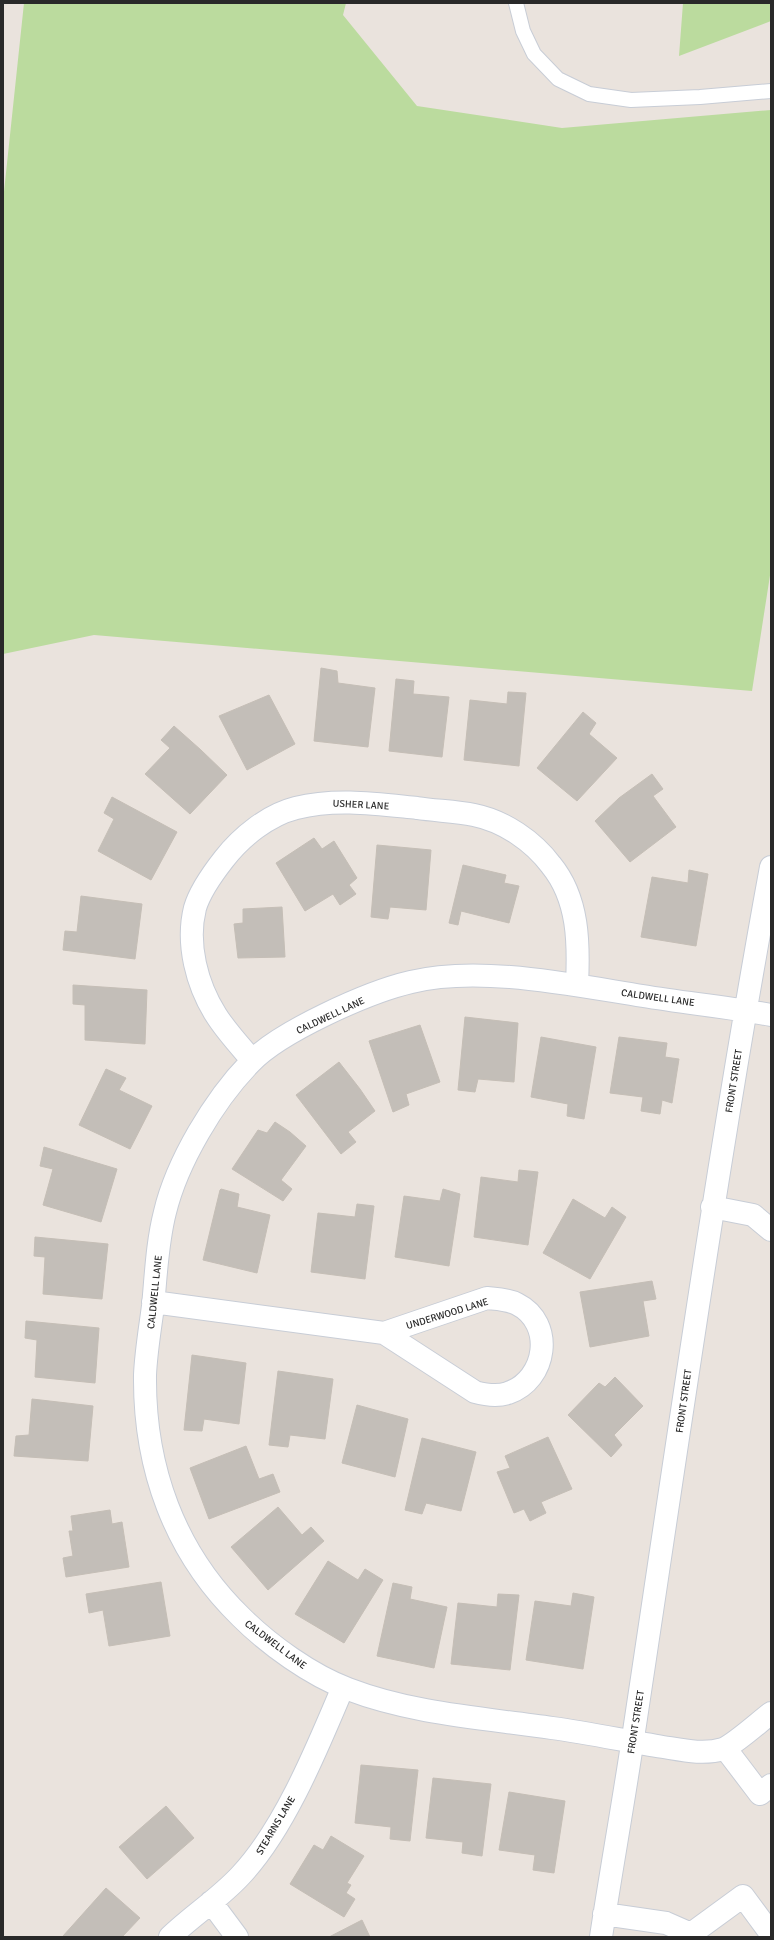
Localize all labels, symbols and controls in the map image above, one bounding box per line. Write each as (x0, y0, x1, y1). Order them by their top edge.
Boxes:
street label: USHER LANE (332, 798, 390, 812)
street label: CALDWELL LANE (620, 987, 696, 1009)
street label: CALDWELL LANE (294, 995, 367, 1037)
street label: FRONT STREET (723, 1049, 745, 1114)
street label: CALDWELL LANE (145, 1254, 165, 1330)
street label: UNDERWOOD LANE (405, 1296, 490, 1332)
street label: FRONT STREET (674, 1369, 694, 1434)
street label: CALDWELL LANE (242, 1618, 309, 1672)
street label: FRONT STREET (625, 1690, 647, 1755)
street label: STEARNS LANE (254, 1794, 298, 1857)

